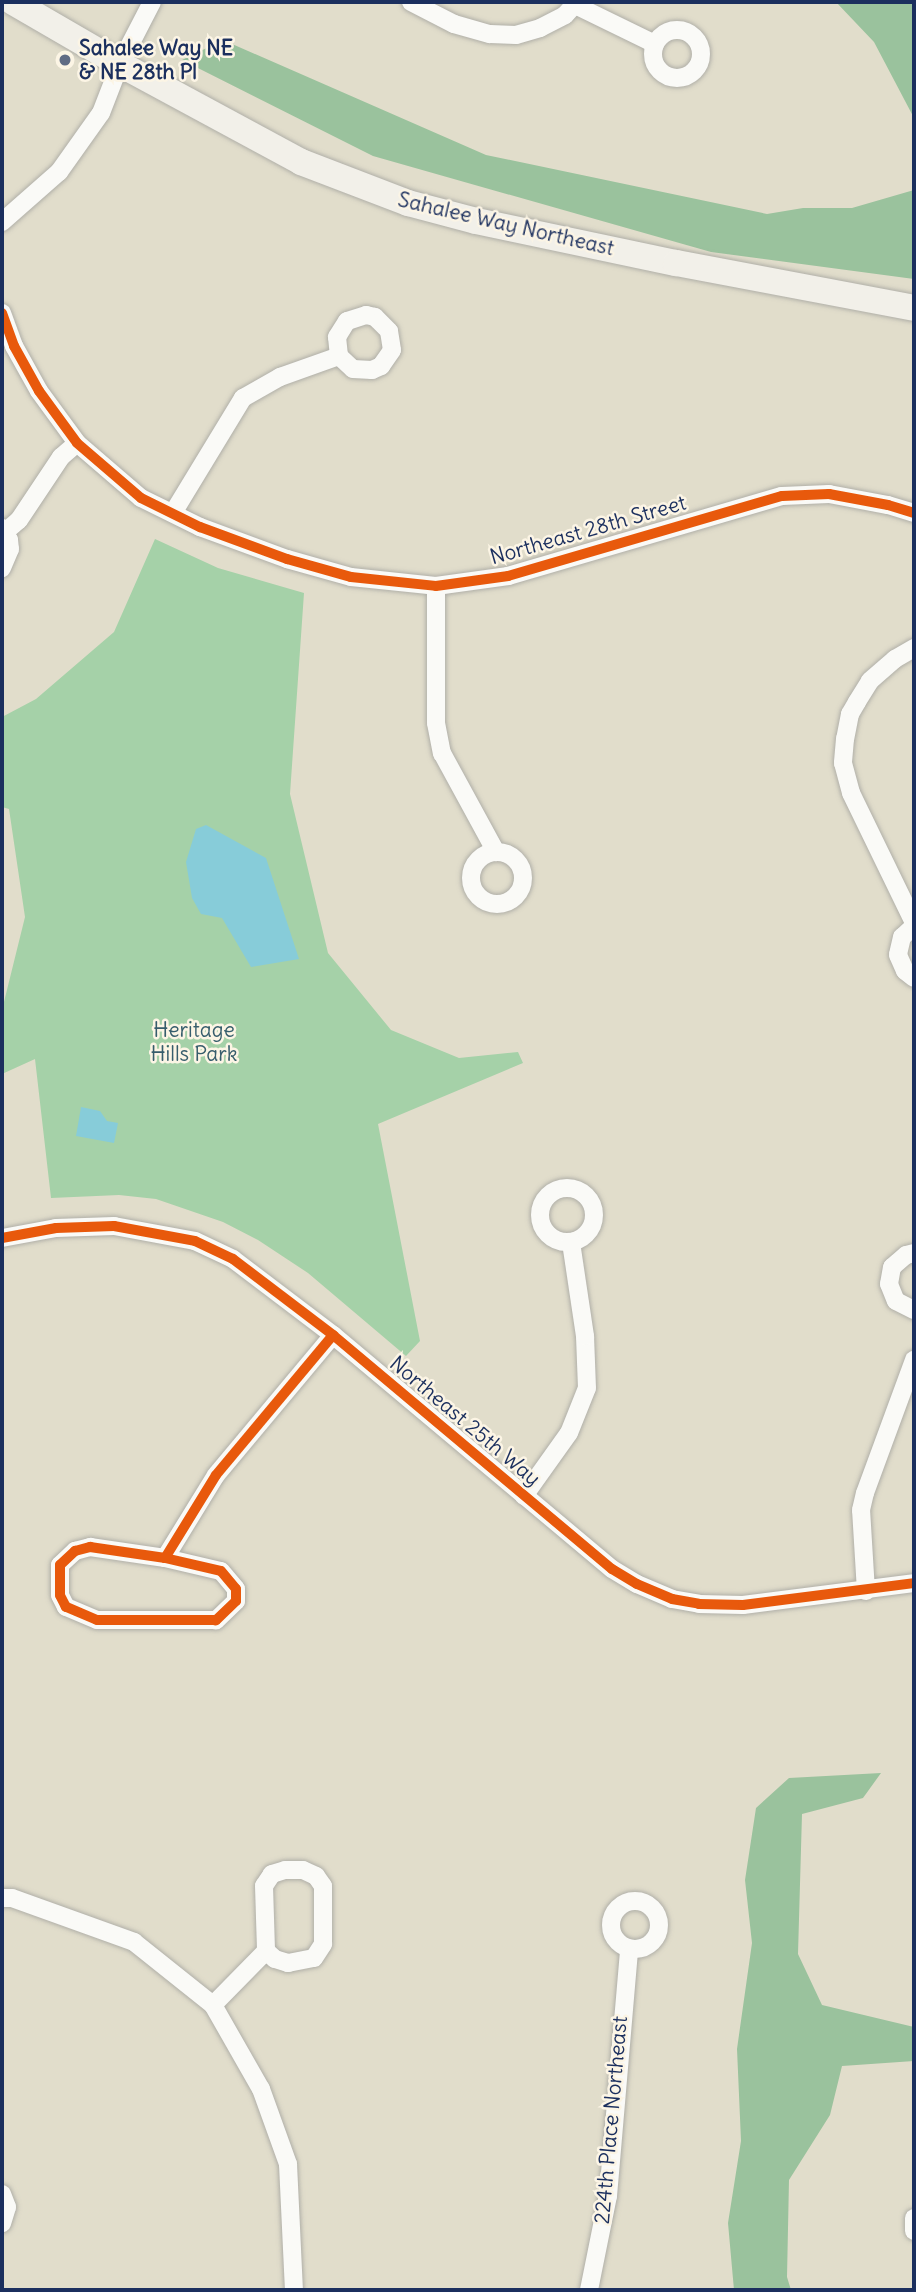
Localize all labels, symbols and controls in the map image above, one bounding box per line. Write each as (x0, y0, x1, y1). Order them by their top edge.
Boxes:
place label: Sahalee Way NE & NE 28th Pl (79, 35, 233, 85)
marker: Sahalee Way NE & NE 28th Pl (57, 52, 73, 68)
street label: Sahalee Way Northeast (395, 187, 617, 261)
street label: Northeast 28th Street (487, 490, 689, 570)
park label: Heritage Hills Park (150, 1017, 238, 1067)
street label: Northeast 25th Way (385, 1351, 545, 1491)
street label: 224th Place Northeast (589, 2015, 633, 2225)

